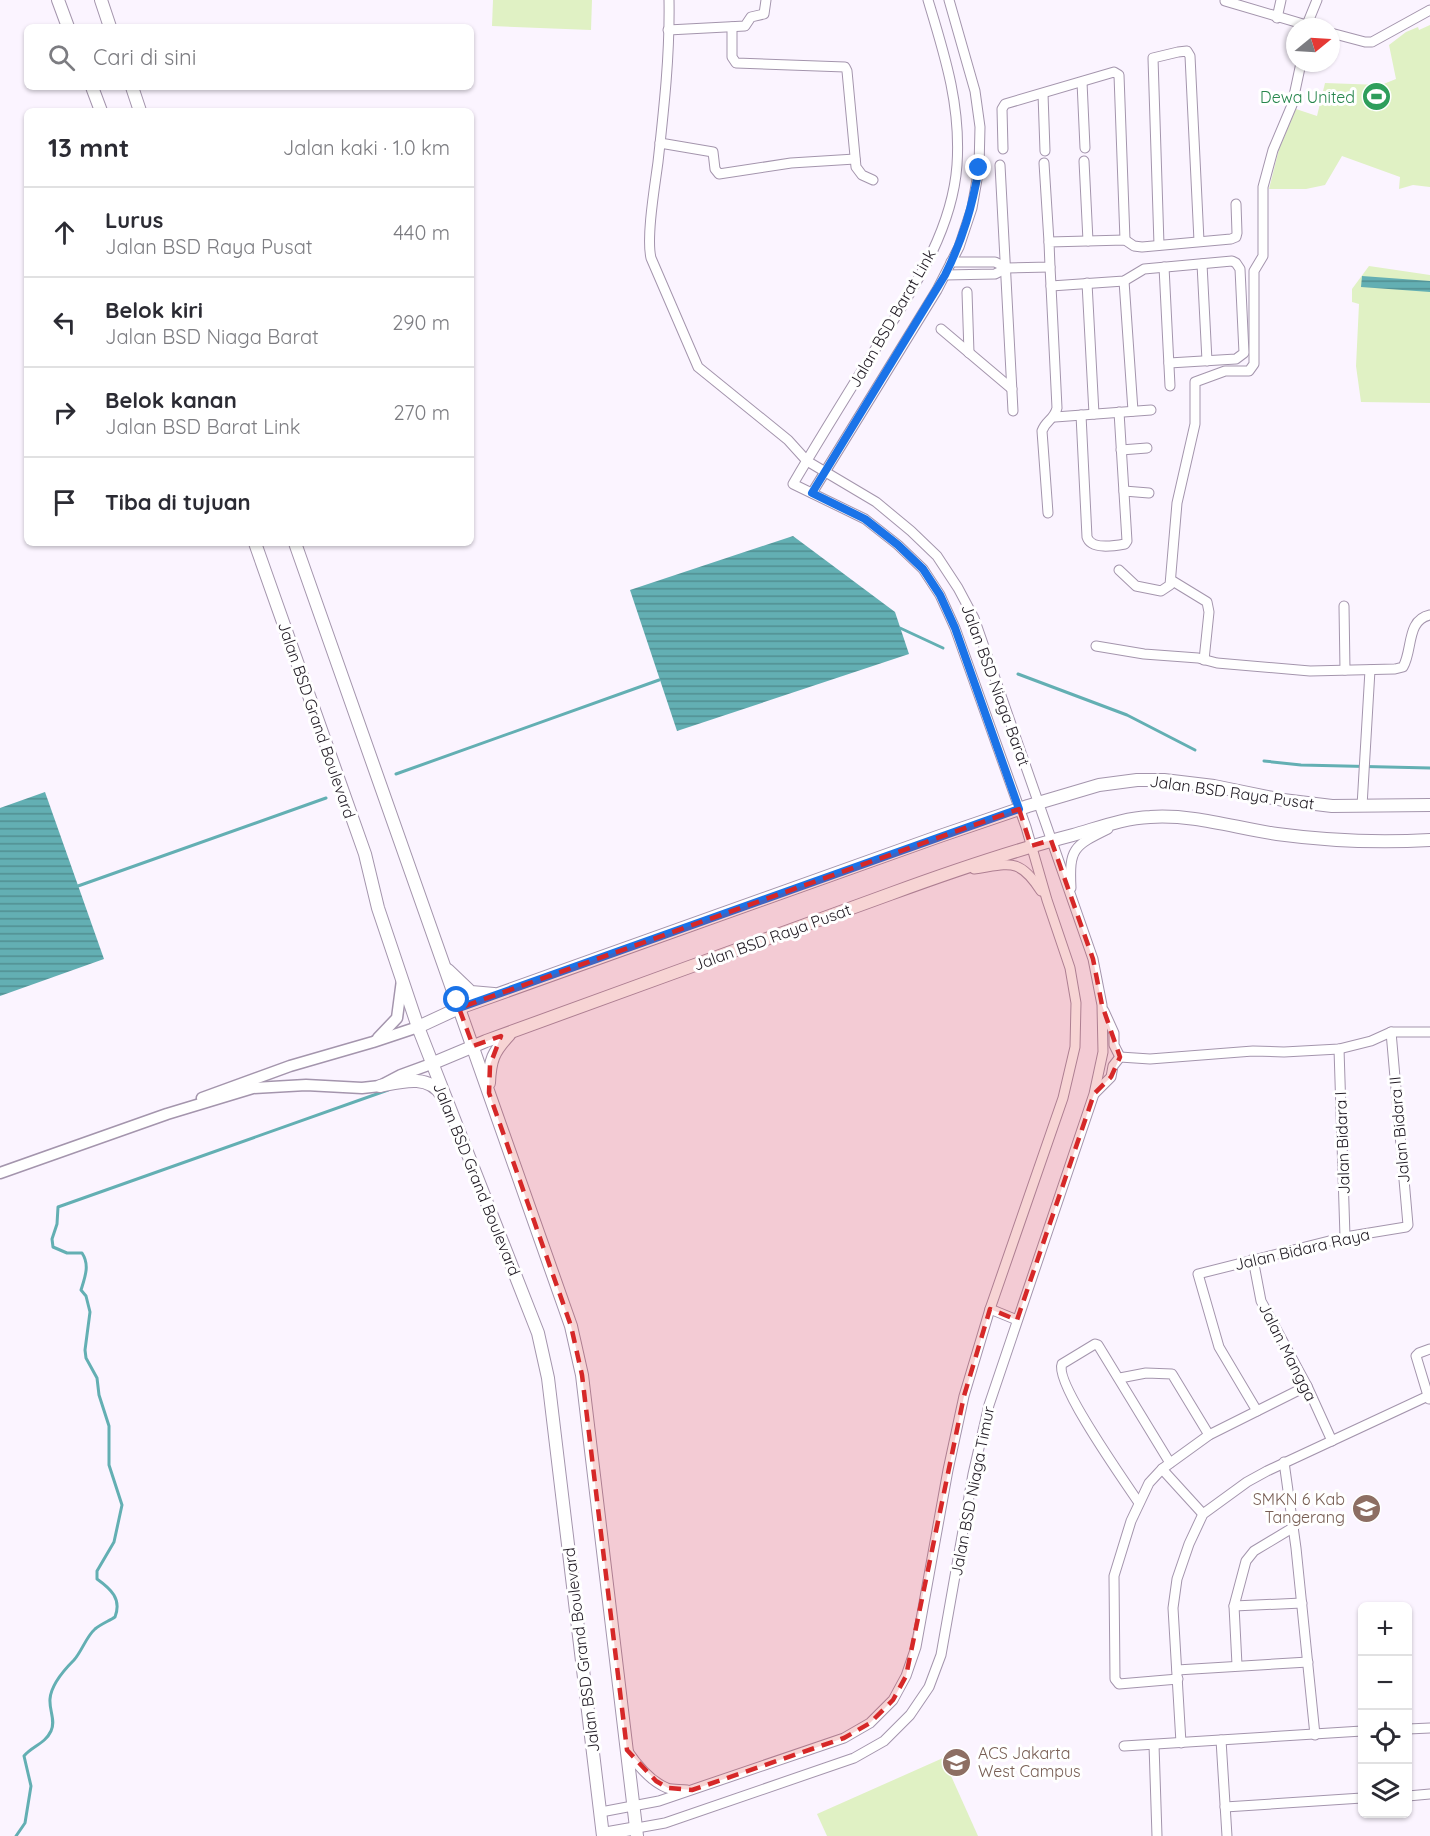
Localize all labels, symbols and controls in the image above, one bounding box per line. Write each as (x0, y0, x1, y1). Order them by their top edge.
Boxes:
north arrow (1286, 18, 1340, 72)
search box (24, 24, 474, 90)
icon: search (45, 41, 78, 74)
text: Cari di sini (93, 43, 196, 71)
sports icon: Dewa United (1360, 81, 1392, 113)
place label: Dewa United (1260, 87, 1355, 107)
text: 13 mnt (48, 131, 129, 164)
text: Jalan kaki · 1.0 km (283, 135, 450, 160)
route end (965, 154, 991, 180)
text: Lurus (105, 206, 163, 234)
icon: ahead (48, 216, 81, 249)
text: 440 m (393, 220, 450, 245)
text: Jalan BSD Raya Pusat (105, 234, 313, 259)
street label: Jalan BSD Barat Link (844, 245, 940, 391)
text: Belok kiri (105, 296, 203, 324)
icon: left (48, 306, 81, 339)
text: 290 m (392, 310, 450, 335)
text: Jalan BSD Niaga Barat (105, 324, 319, 349)
text: Belok kanan (105, 386, 237, 414)
icon: right (48, 396, 81, 429)
text: 270 m (393, 400, 450, 425)
text: Jalan BSD Barat Link (105, 414, 301, 439)
icon: arrive (48, 486, 81, 519)
text: Tiba di tujuan (105, 488, 251, 516)
street label: Jalan BSD Niaga Barat (957, 601, 1035, 769)
street label: Jalan BSD Grand Boulevard (274, 619, 360, 821)
street label: Jalan BSD Raya Pusat (1148, 771, 1316, 813)
street label: Jalan BSD Raya Pusat (691, 899, 853, 975)
route start (443, 986, 469, 1012)
street label: Jalan Bidara II (1384, 1076, 1414, 1184)
street label: Jalan BSD Grand Boulevard (429, 1080, 525, 1278)
street label: Jalan Bidara I (1330, 1091, 1354, 1195)
street label: Jalan Bidara Raya (1232, 1224, 1372, 1274)
street label: Jalan Mangga (1255, 1300, 1321, 1404)
street label: Jalan BSD Niaga Timur (946, 1404, 998, 1578)
place label: SMKN 6 Kab Tangerang (1253, 1489, 1345, 1527)
school or university icon: SMKN 6 Kab Tangerang (1350, 1492, 1382, 1524)
street label: Jalan BSD Grand Boulevard (558, 1546, 604, 1754)
map controls (1358, 1602, 1412, 1818)
button: + (1358, 1602, 1412, 1656)
button: − (1358, 1656, 1412, 1710)
button: locate (1358, 1710, 1412, 1764)
place label: ACS Jakarta West Campus (978, 1743, 1081, 1781)
school or university icon: ACS Jakarta West Campus (941, 1746, 973, 1778)
button: layers (1358, 1764, 1412, 1818)

